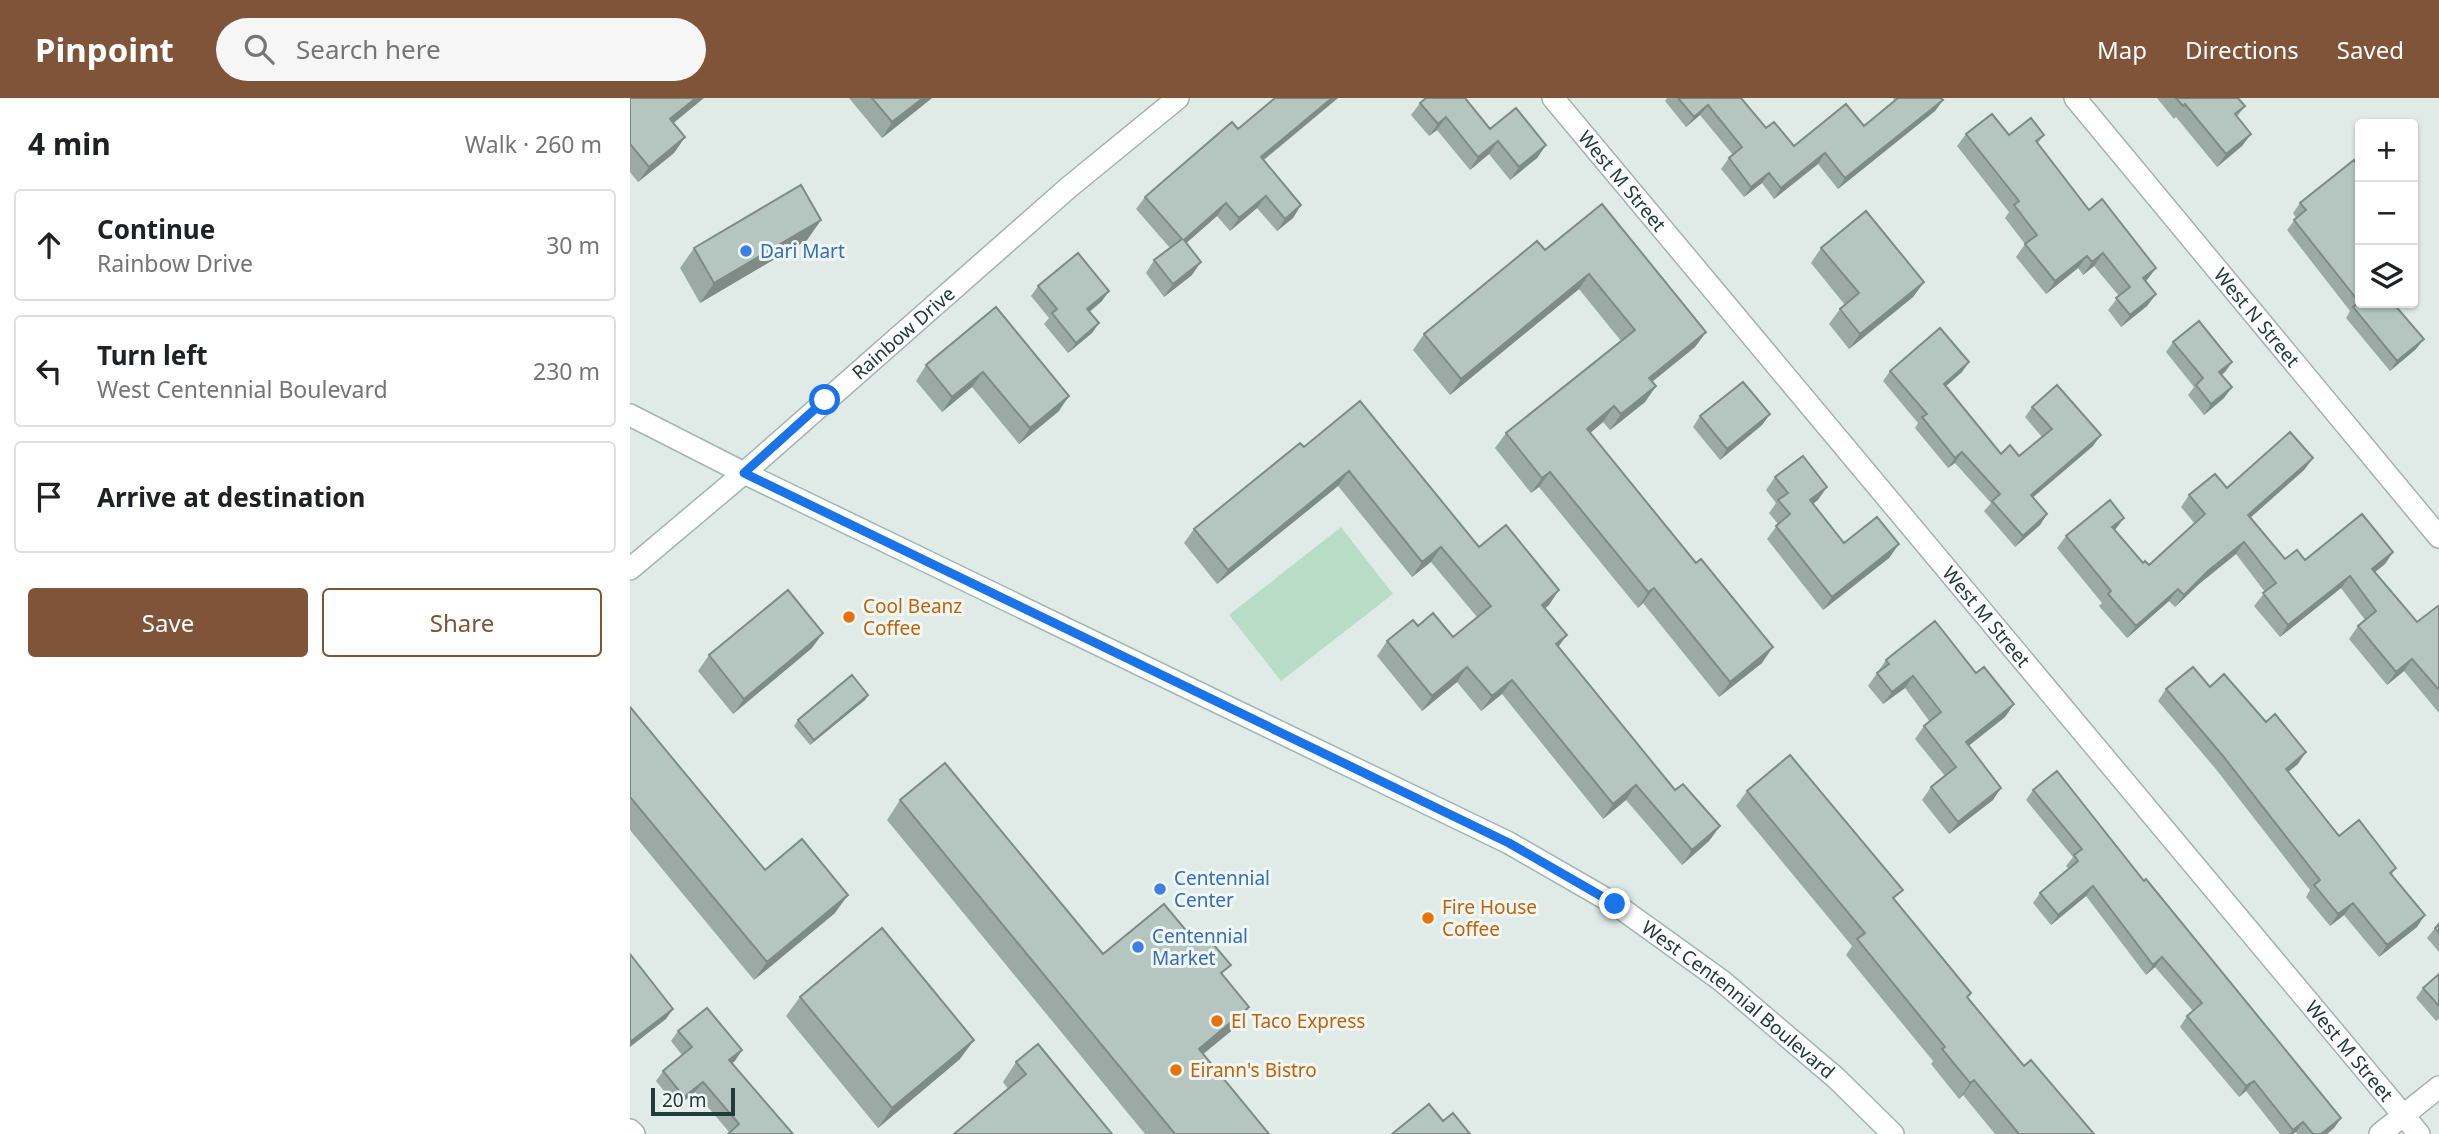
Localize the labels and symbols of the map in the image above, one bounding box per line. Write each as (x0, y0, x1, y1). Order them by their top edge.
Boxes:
street label: West M Street (1572, 125, 1672, 237)
place label: Dari Mart (760, 238, 845, 264)
marker: Dari Mart (738, 243, 754, 259)
street label: West N Street (2208, 262, 2306, 373)
street label: Rainbow Drive (846, 281, 960, 385)
route start (809, 384, 840, 415)
street label: West M Street (1937, 561, 2036, 673)
place label: Cool Beanz Coffee (863, 593, 962, 641)
marker: Cool Beanz Coffee (841, 609, 857, 625)
place label: Centennial Center (1174, 865, 1270, 913)
marker: Centennial Center (1152, 881, 1168, 897)
route end (1599, 888, 1630, 919)
place label: Fire House Coffee (1442, 894, 1537, 942)
marker: Fire House Coffee (1420, 910, 1436, 926)
street label: West Centennial Boulevard (1637, 914, 1840, 1084)
place label: Centennial Market (1152, 923, 1248, 971)
marker: Centennial Market (1130, 939, 1146, 955)
street label: West M Street (2300, 995, 2399, 1107)
place label: El Taco Express (1231, 1008, 1365, 1034)
marker: El Taco Express (1209, 1013, 1225, 1029)
place label: Eirann's Bistro (1190, 1057, 1317, 1083)
marker: Eirann's Bistro (1168, 1062, 1184, 1078)
scale bar (651, 1085, 735, 1117)

